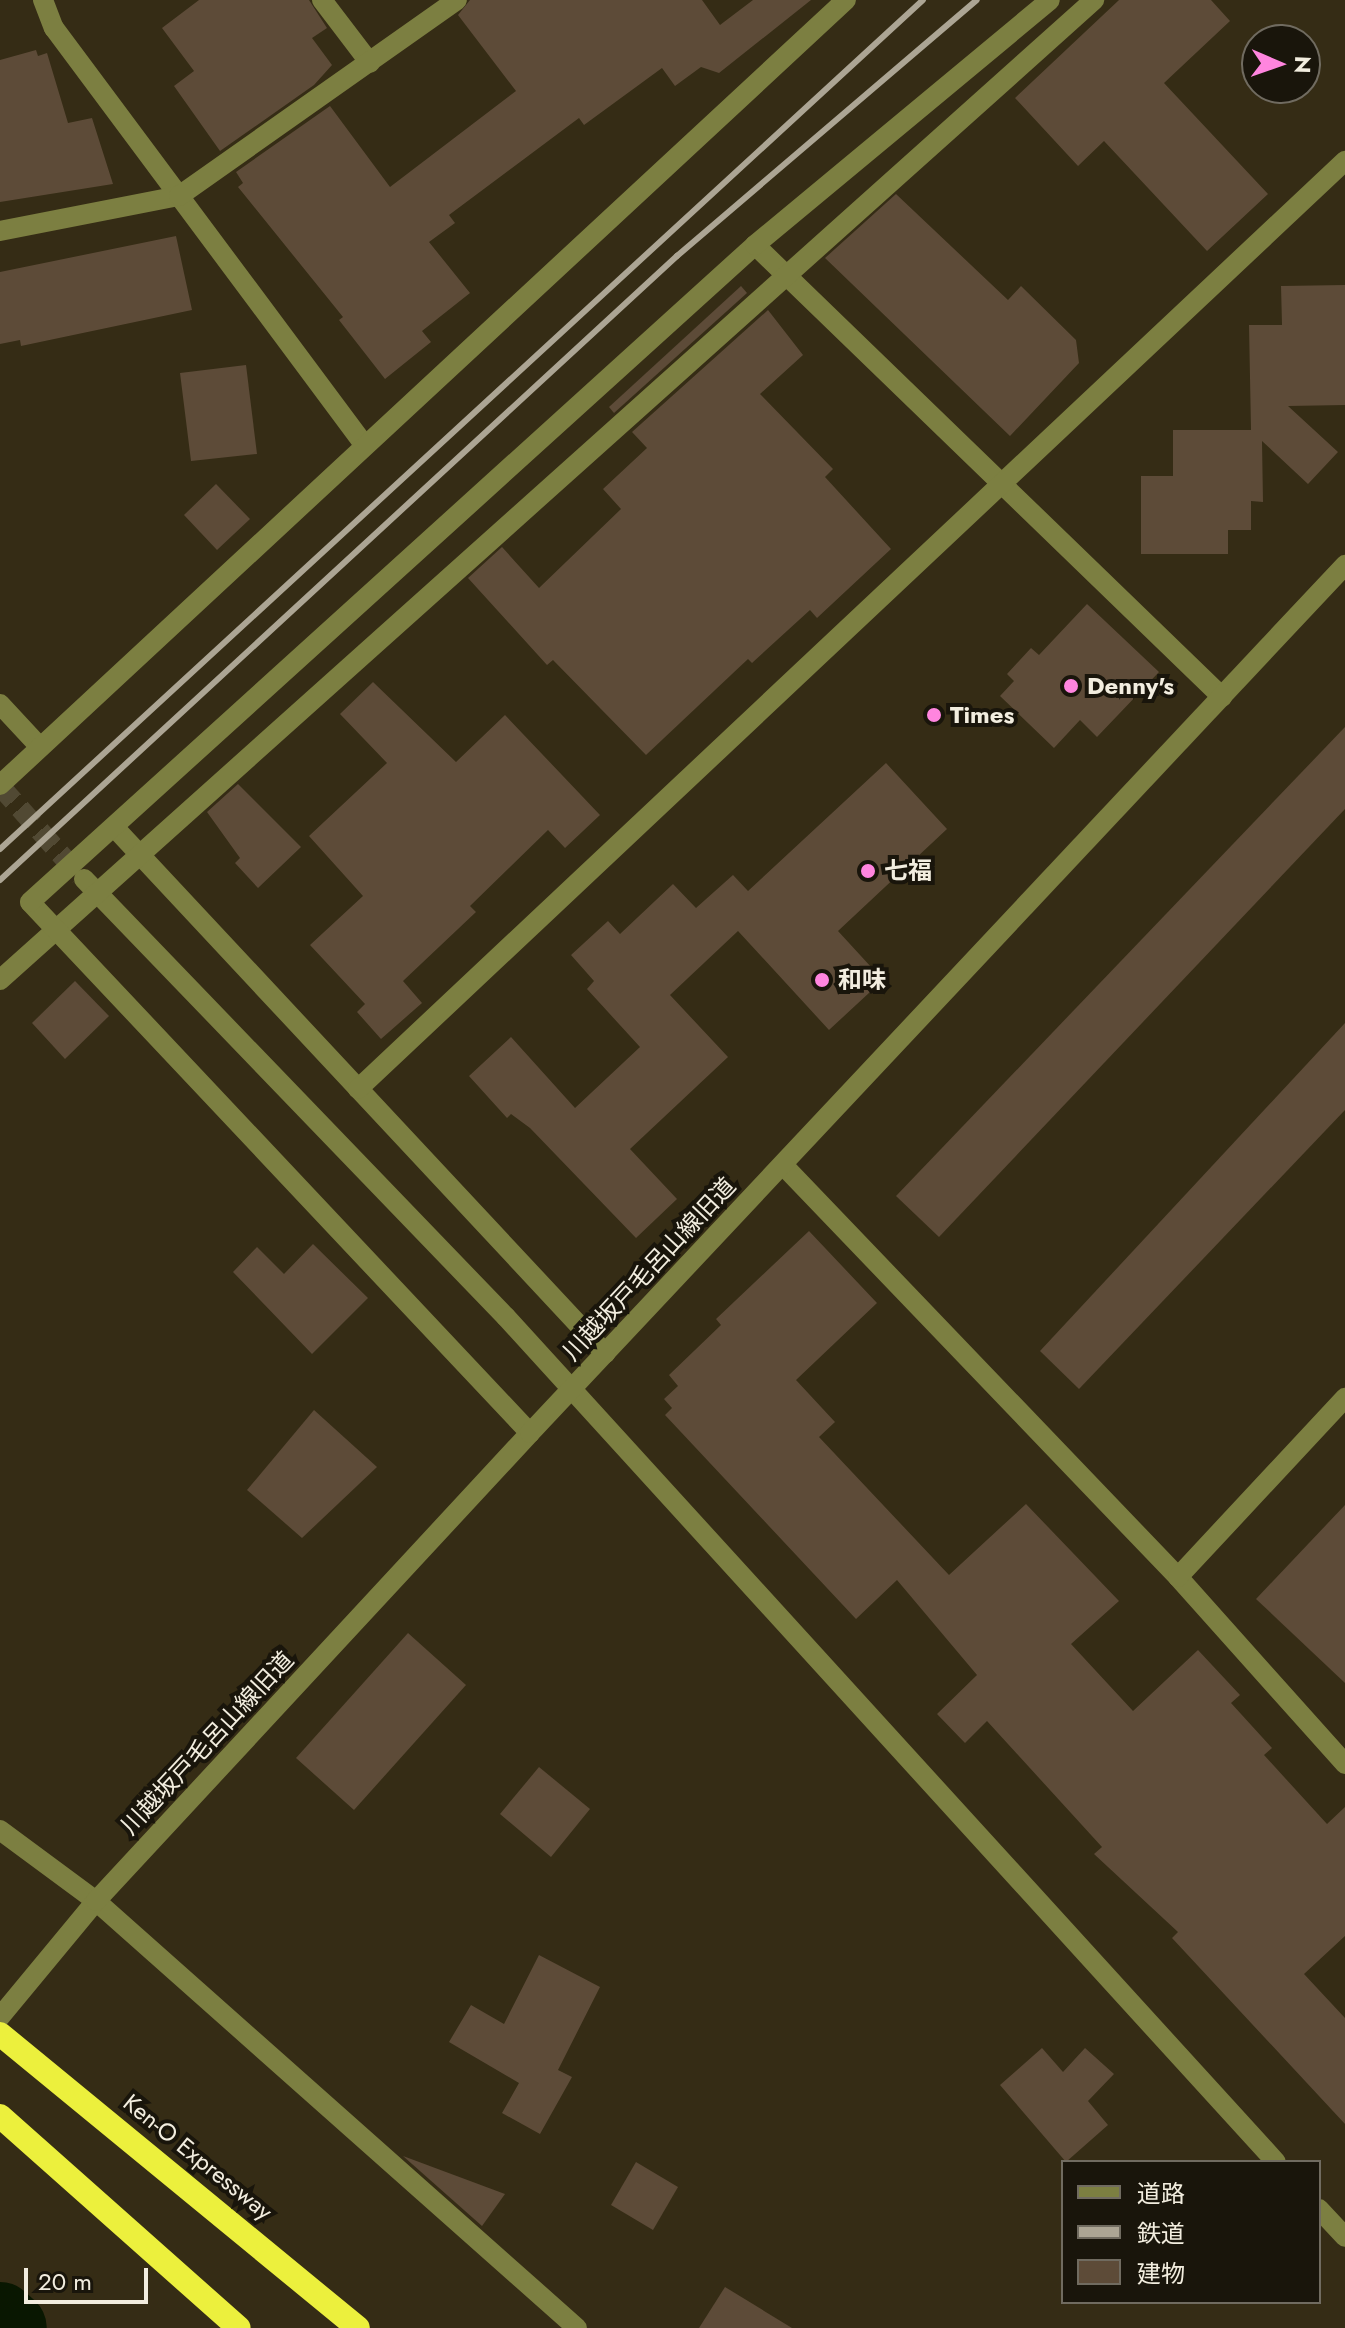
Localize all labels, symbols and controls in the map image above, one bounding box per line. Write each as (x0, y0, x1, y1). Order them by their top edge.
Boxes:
north arrow (1241, 24, 1321, 104)
text: N (1287, 55, 1319, 74)
place label: Denny's (1087, 672, 1174, 700)
marker: Denny's (1062, 677, 1080, 695)
place label: Times (950, 701, 1014, 729)
marker: Times (925, 706, 943, 724)
place label: 七福 (884, 857, 932, 885)
marker: 七福 (859, 862, 877, 880)
place label: 和味 (838, 966, 886, 994)
marker: 和味 (813, 971, 831, 989)
street label: 川越坂戸毛呂山線旧道 (557, 1171, 741, 1367)
street label: 川越坂戸毛呂山線旧道 (115, 1645, 299, 1841)
street label: Ken-O Expressway (118, 2088, 278, 2226)
legend (1061, 2160, 1321, 2304)
text: 道路 (1137, 2176, 1185, 2211)
text: 鉄道 (1137, 2216, 1185, 2251)
scale bar (28, 2252, 152, 2302)
text: 建物 (1137, 2256, 1185, 2291)
text: 20 m (38, 2264, 92, 2299)

